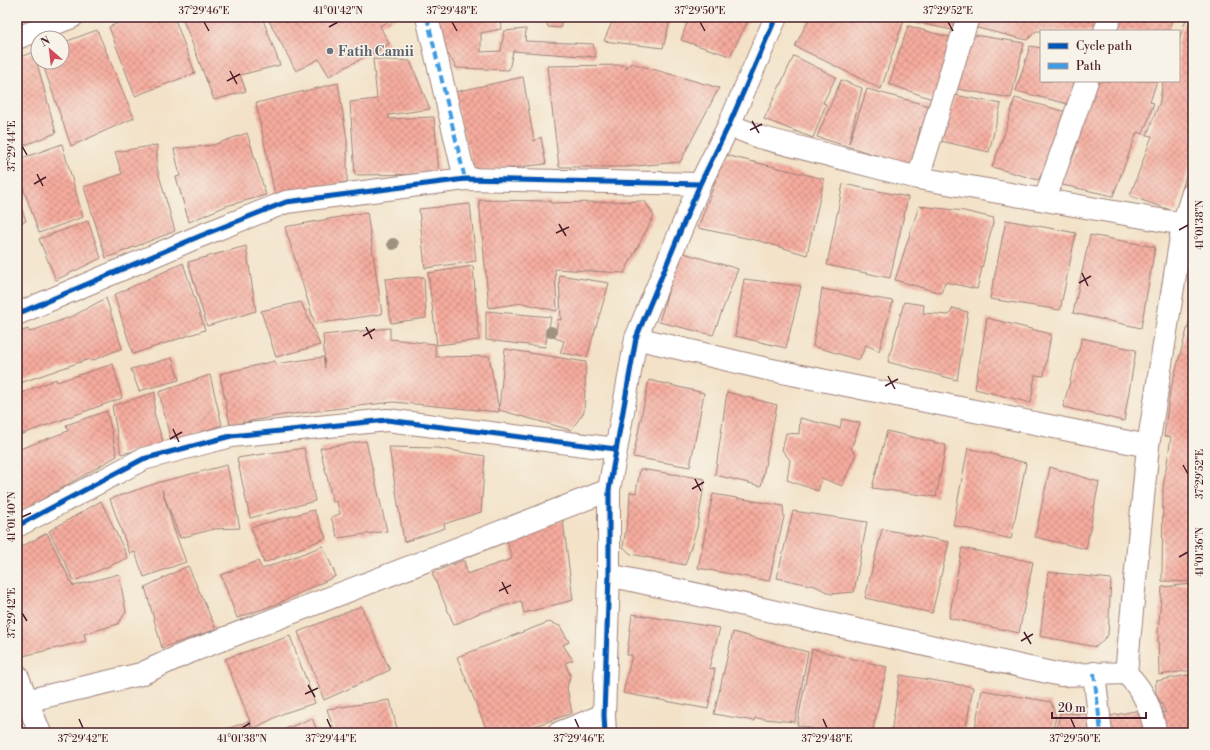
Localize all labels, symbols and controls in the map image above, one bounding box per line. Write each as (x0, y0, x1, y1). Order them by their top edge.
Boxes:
text: 37°29'46"E (179, 5, 230, 17)
text: 41°01'42"N (313, 5, 363, 17)
text: 37°29'48"E (427, 5, 478, 17)
text: 37°29'50"E (675, 5, 726, 17)
text: 37°29'52"E (923, 5, 973, 17)
north arrow (30, 30, 70, 70)
legend (1040, 30, 1180, 82)
text: N (39, 34, 53, 50)
text: Cycle path (1076, 39, 1132, 54)
place label: Fatih Camii (338, 43, 414, 61)
marker: Fatih Camii (325, 46, 335, 56)
text: Path (1076, 59, 1101, 74)
text: 37°29'44"E (6, 120, 18, 171)
text: 41°01'38"N (1194, 200, 1206, 250)
text: 37°29'52"E (1194, 449, 1206, 499)
text: 41°01'40"N (6, 491, 18, 542)
text: 41°01'36"N (1194, 527, 1206, 577)
text: 37°29'42"E (6, 588, 18, 638)
scale bar (1052, 694, 1146, 720)
text: 20 m (1058, 701, 1086, 716)
text: 37°29'42"E (58, 733, 108, 745)
text: 41°01'38"N (217, 733, 267, 745)
text: 37°29'44"E (306, 733, 357, 745)
text: 37°29'46"E (554, 733, 605, 745)
text: 37°29'48"E (802, 733, 853, 745)
text: 37°29'50"E (1050, 733, 1101, 745)

